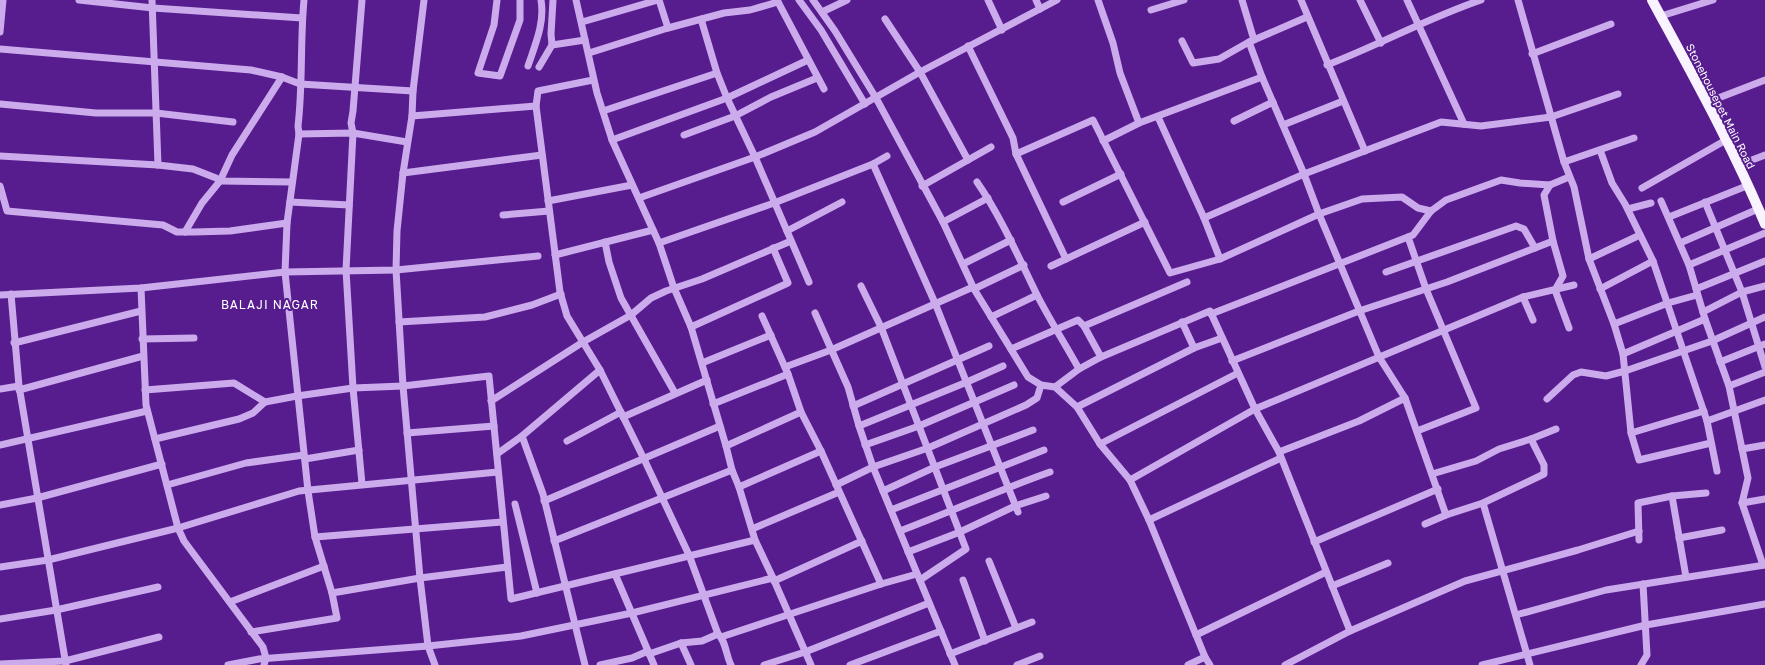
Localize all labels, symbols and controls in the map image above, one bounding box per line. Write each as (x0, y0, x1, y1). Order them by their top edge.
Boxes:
street label: Stonehousepet Main Road (1684, 41, 1758, 171)
district label: BALAJI NAGAR (221, 297, 319, 312)

